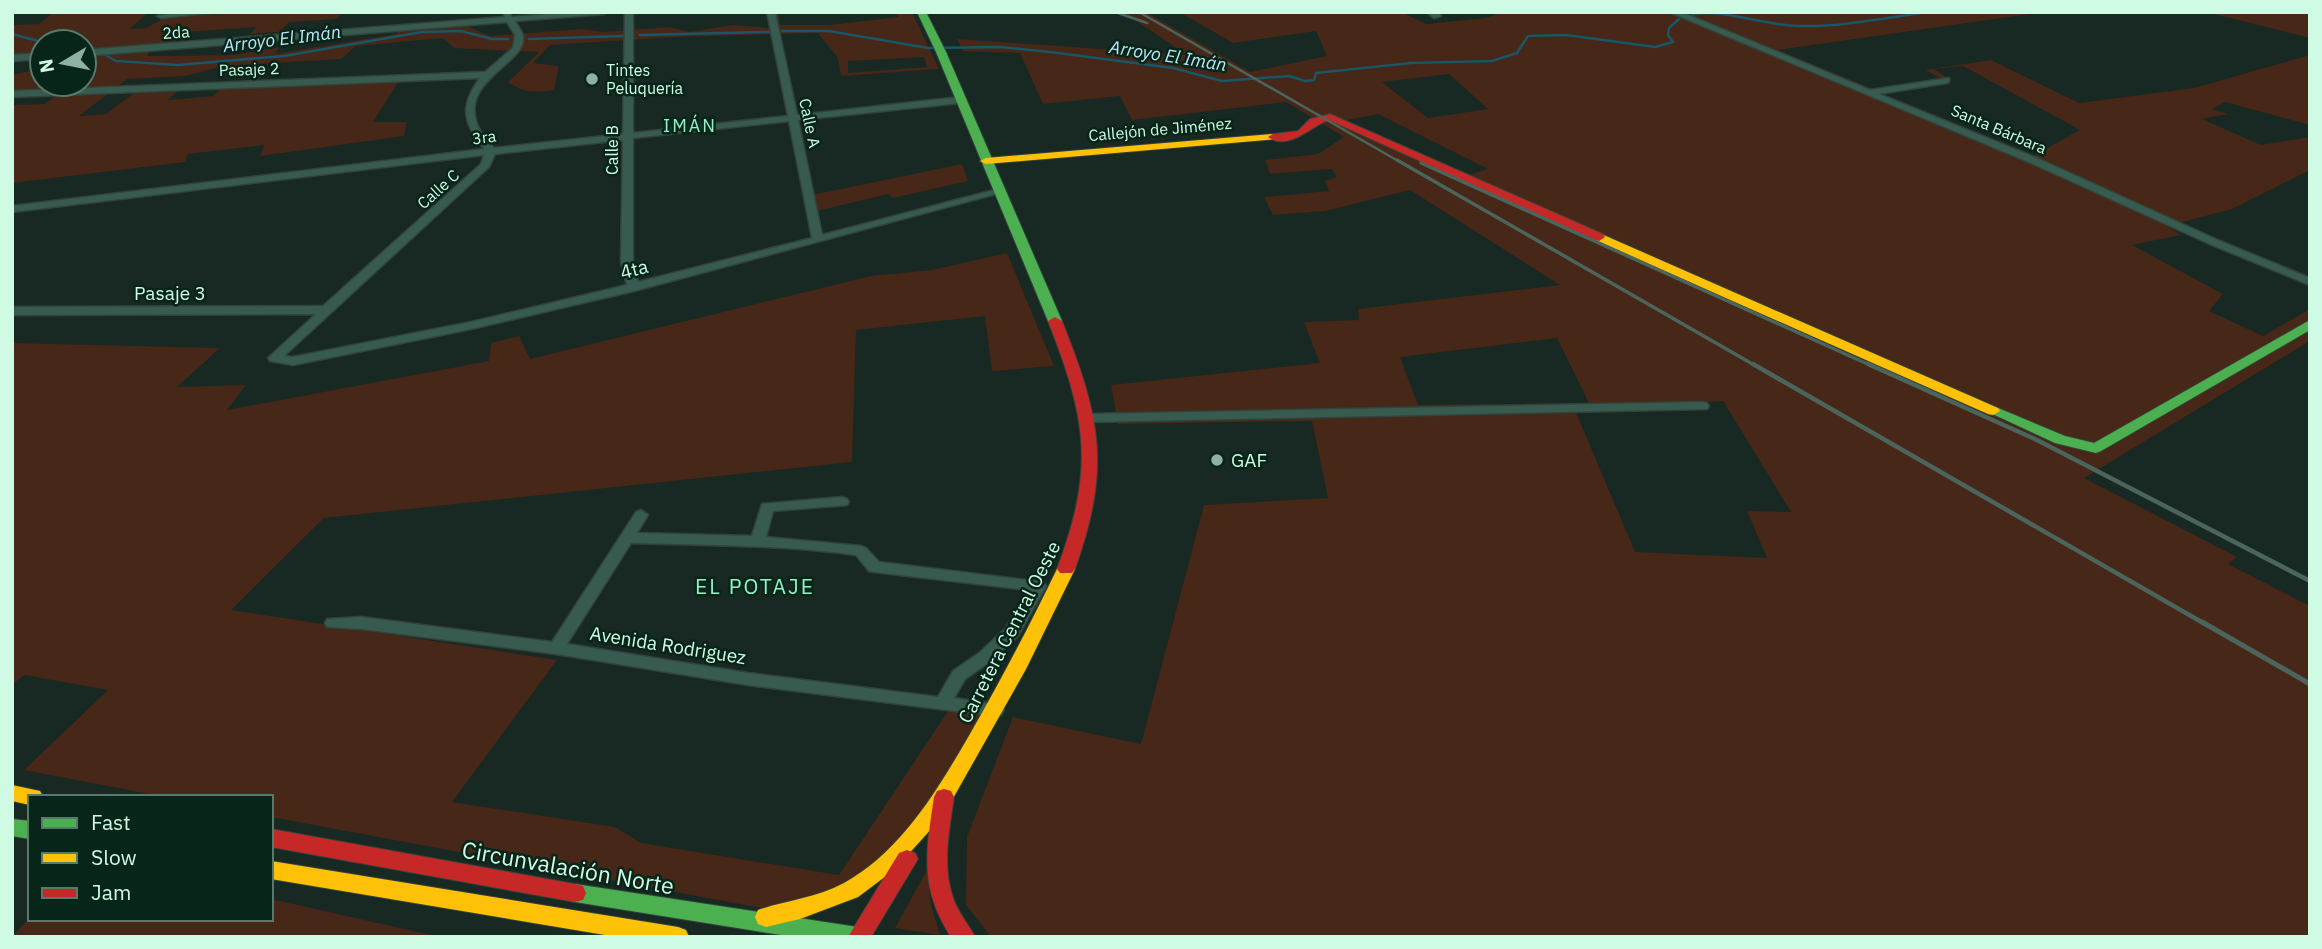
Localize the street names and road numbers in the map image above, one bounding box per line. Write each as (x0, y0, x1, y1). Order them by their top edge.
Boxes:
street label: 2da (162, 21, 191, 43)
street label: Pasaje 2 (218, 58, 280, 80)
street label: Calle A (795, 97, 825, 149)
street label: Santa Bárbara (1948, 100, 2050, 158)
street label: Callejón de Jiménez (1088, 113, 1232, 145)
street label: Calle B (602, 125, 622, 175)
street label: 3ra (471, 126, 498, 148)
street label: Calle C (413, 165, 463, 213)
street label: 4ta (617, 254, 651, 284)
street label: Pasaje 3 (134, 281, 206, 305)
street label: Carretera Central Oeste (953, 537, 1065, 727)
street label: Avenida Rodriguez (588, 621, 748, 669)
street label: Circunvalación Norte (460, 834, 677, 900)

